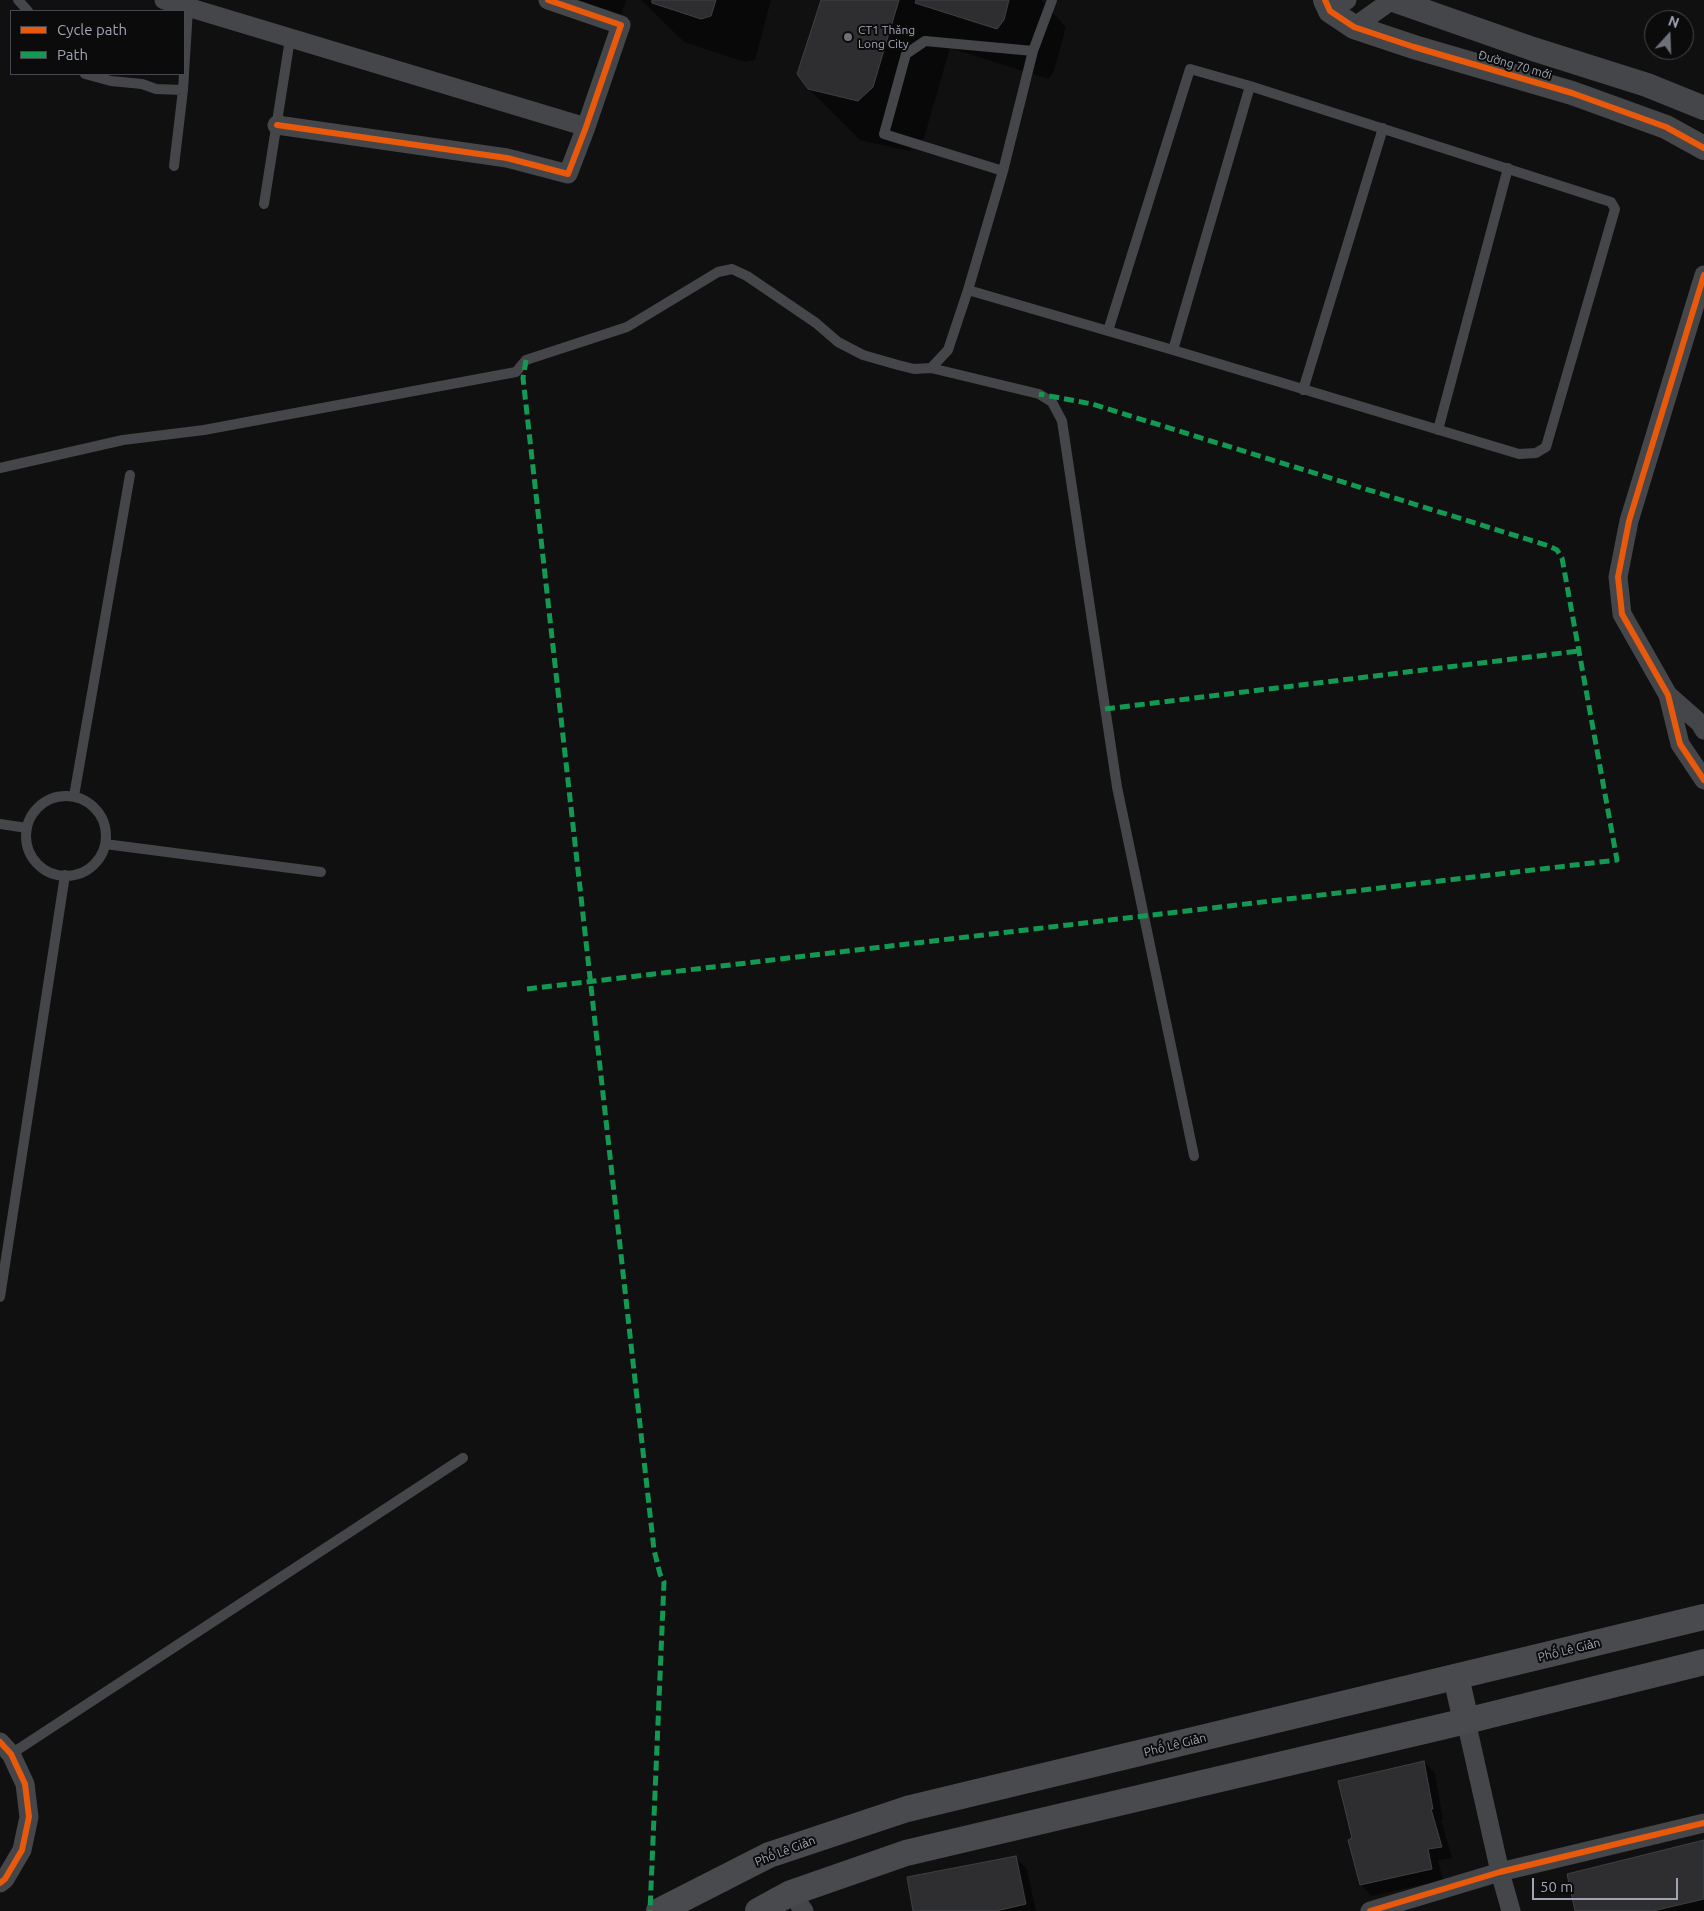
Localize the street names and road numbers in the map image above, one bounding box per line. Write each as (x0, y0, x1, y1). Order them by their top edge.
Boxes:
street label: Đường 70 mới (1477, 48, 1553, 82)
street label: Phố Lê Giản (1536, 1635, 1602, 1665)
street label: Phố Lê Giản (1142, 1730, 1208, 1760)
street label: Phố Lê Giản (753, 1833, 817, 1869)

